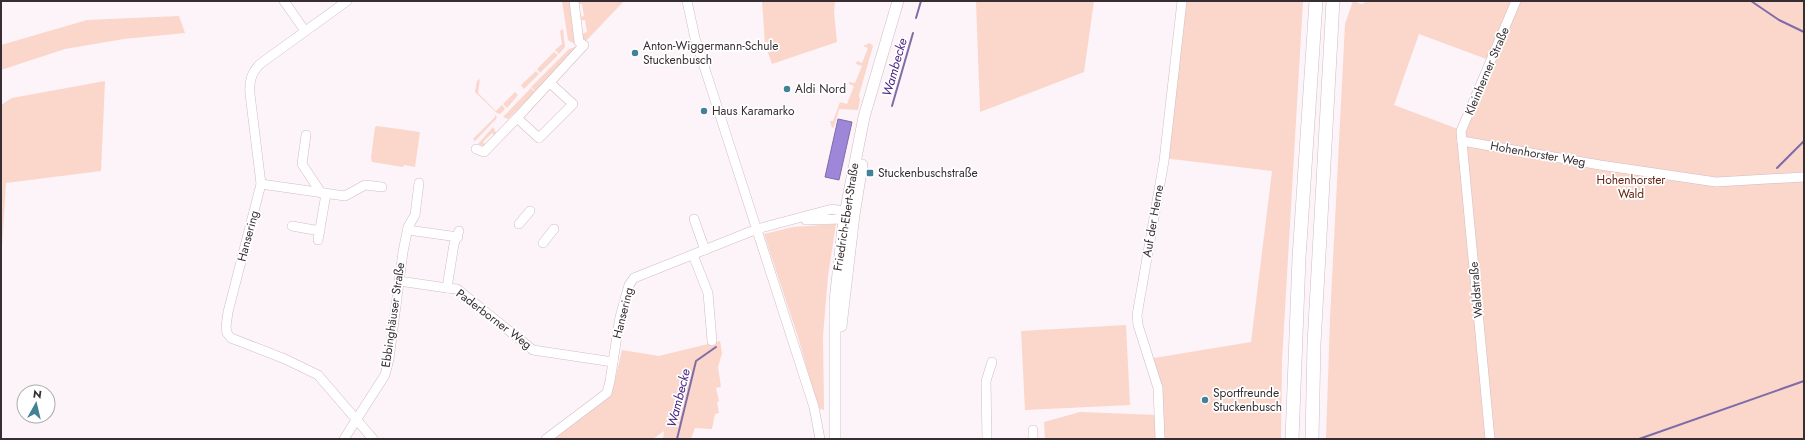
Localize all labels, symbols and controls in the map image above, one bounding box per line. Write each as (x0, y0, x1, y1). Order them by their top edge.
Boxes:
street label: Kleinherner Straße (1460, 24, 1514, 118)
water label: Wambecke (877, 35, 912, 99)
place label: Anton-Wiggermann-Schule Stuckenbusch (643, 37, 779, 69)
marker: Anton-Wiggermann-Schule Stuckenbusch (630, 48, 640, 58)
place label: Aldi Nord (795, 80, 846, 98)
marker: Aldi Nord (782, 84, 792, 94)
place label: Haus Karamarko (712, 102, 795, 120)
marker: Haus Karamarko (699, 106, 709, 116)
street label: Hohenhorster Weg (1489, 137, 1587, 171)
street label: Friedrich-Ebert-Straße (829, 162, 863, 272)
place label: Stuckenbuschstraße (878, 164, 978, 182)
marker: Stuckenbuschstraße (865, 168, 875, 178)
park label: Hohenhorster Wald (1597, 171, 1666, 203)
street label: Auf der Herne (1138, 183, 1168, 259)
street label: Hansering (233, 209, 263, 263)
street label: Ebbinghäuser Straße (377, 261, 409, 369)
street label: Waldstraße (1465, 261, 1487, 319)
street label: Paderborner Weg (452, 284, 536, 354)
street label: Hansering (608, 286, 638, 340)
water label: Wambecke (662, 366, 695, 429)
north arrow (16, 384, 56, 424)
place label: Sportfreunde Stuckenbusch (1213, 384, 1282, 416)
text: N (32, 386, 43, 403)
marker: Sportfreunde Stuckenbusch (1200, 395, 1210, 405)

